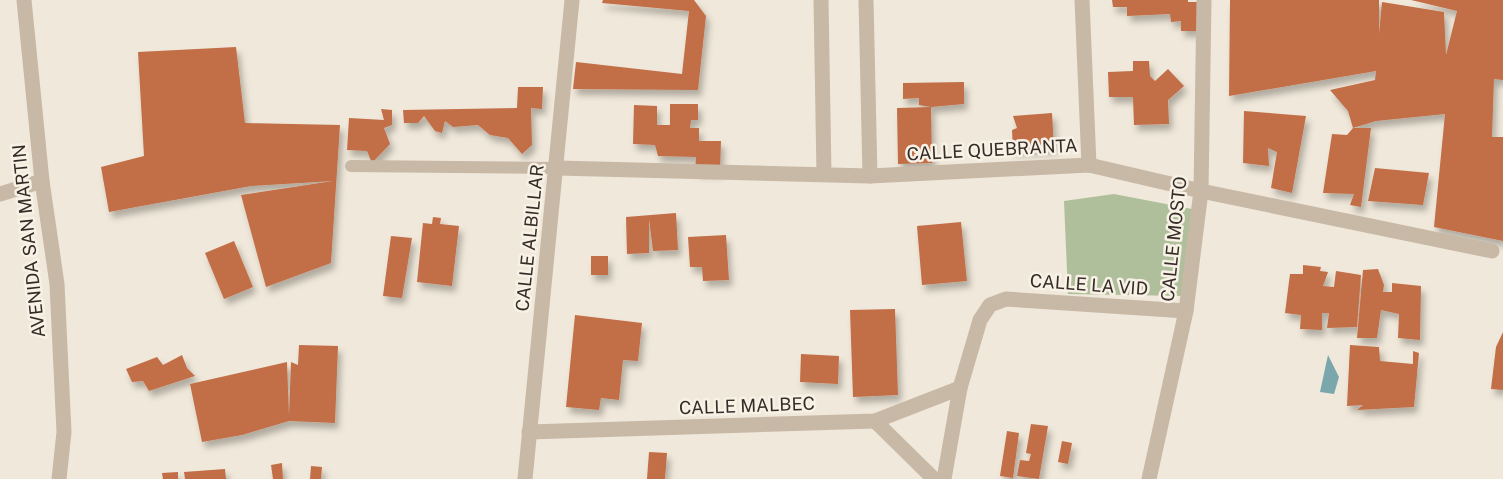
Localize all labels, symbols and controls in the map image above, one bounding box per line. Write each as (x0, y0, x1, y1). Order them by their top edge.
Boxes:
street label: CALLE QUEBRANTA (906, 135, 1078, 164)
street label: AVENIDA SAN MARTIN (8, 143, 49, 339)
street label: CALLE ALBILLAR (511, 163, 548, 313)
street label: CALLE MOSTO (1156, 175, 1191, 303)
street label: CALLE LA VID (1029, 270, 1149, 299)
street label: CALLE MALBEC (679, 393, 815, 418)

